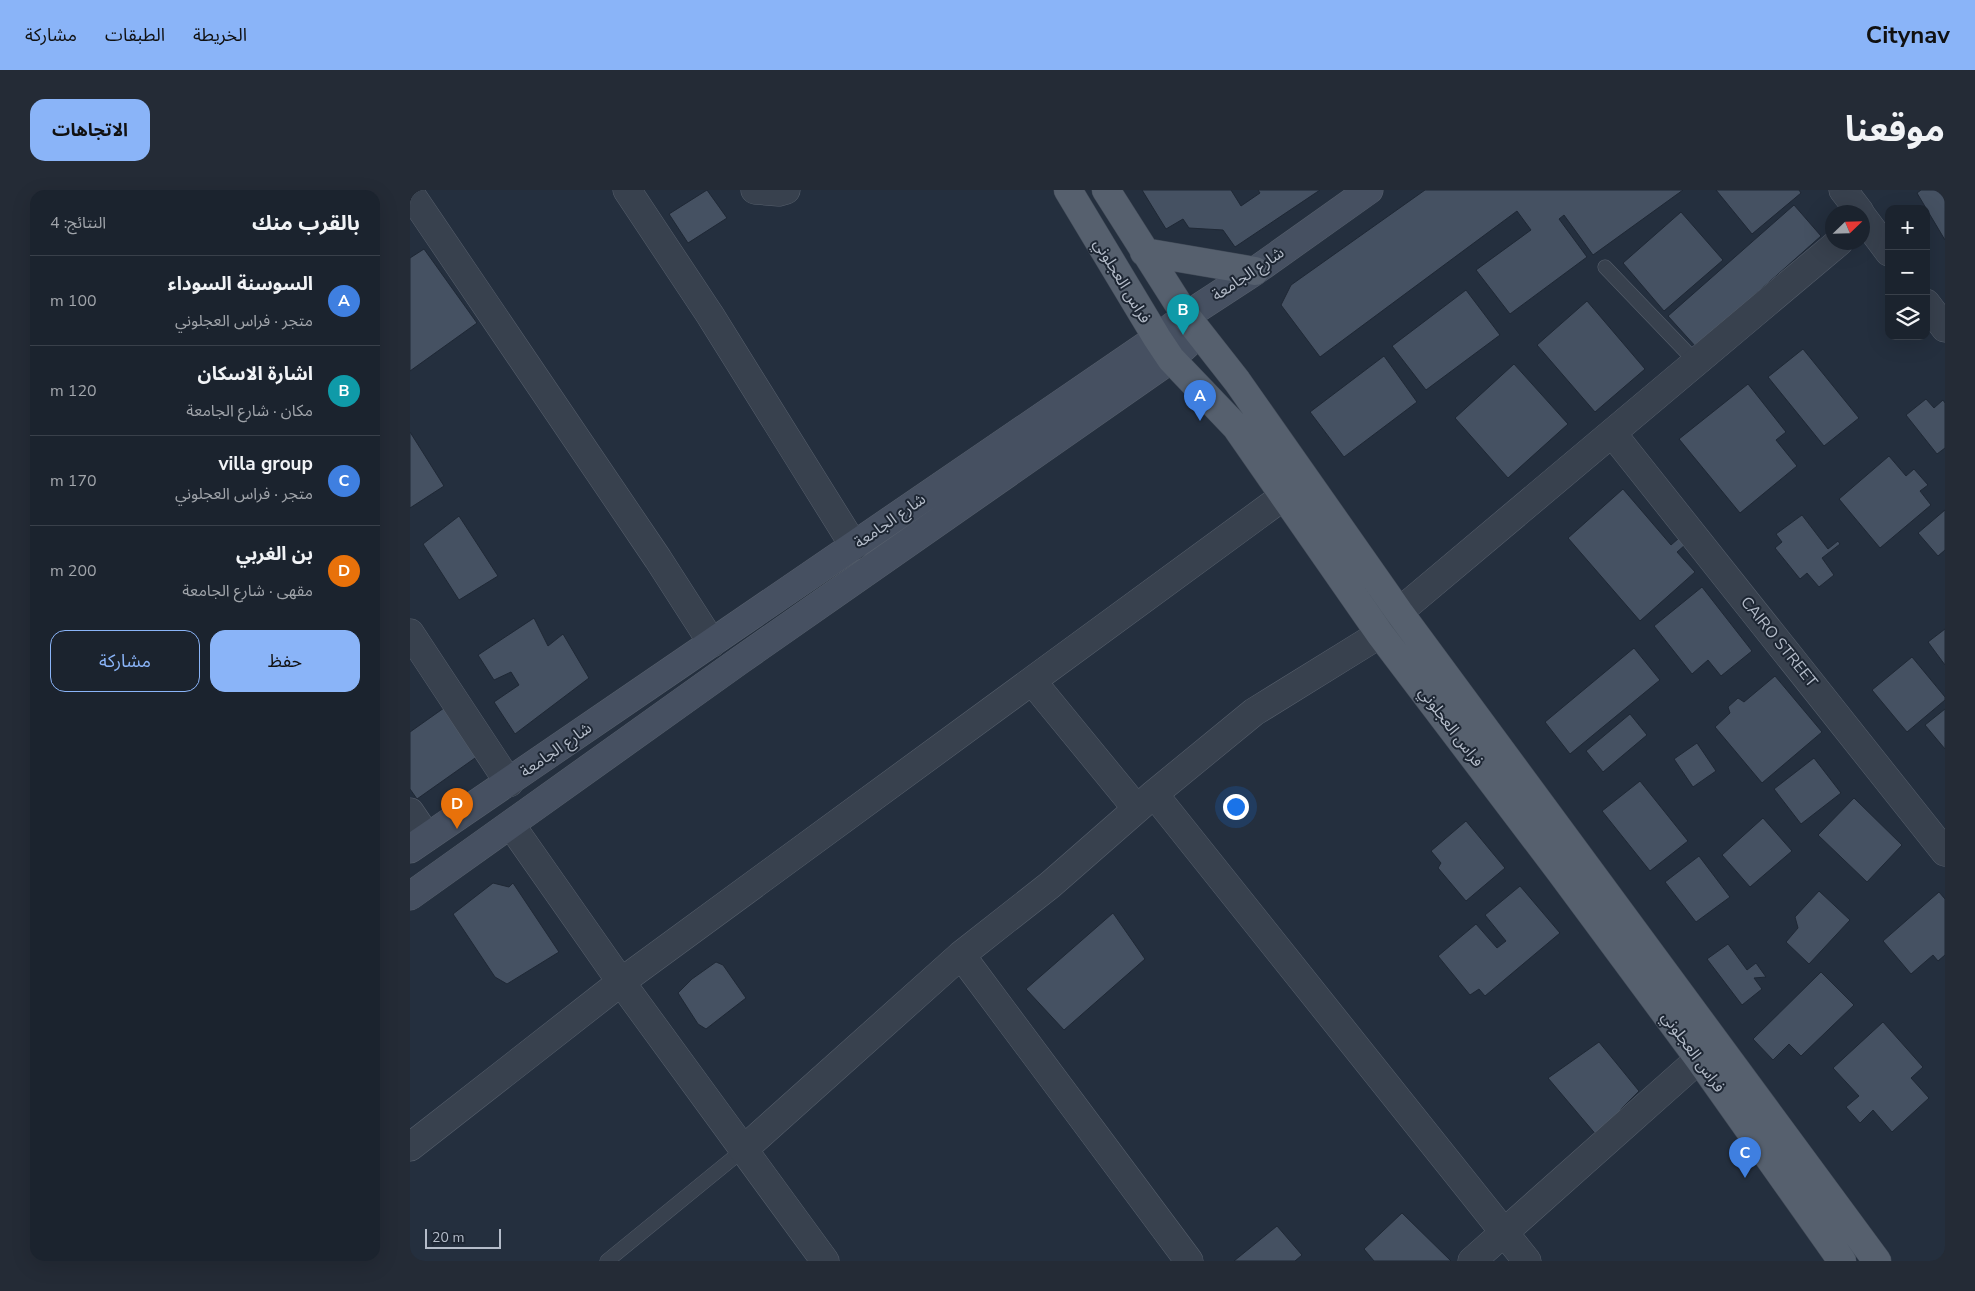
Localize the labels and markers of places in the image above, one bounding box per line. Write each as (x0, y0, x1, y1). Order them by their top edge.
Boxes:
pin: B (1167, 294, 1199, 335)
pin: A (1184, 380, 1216, 421)
pin: D (441, 788, 473, 829)
pin: C (1729, 1137, 1761, 1178)

